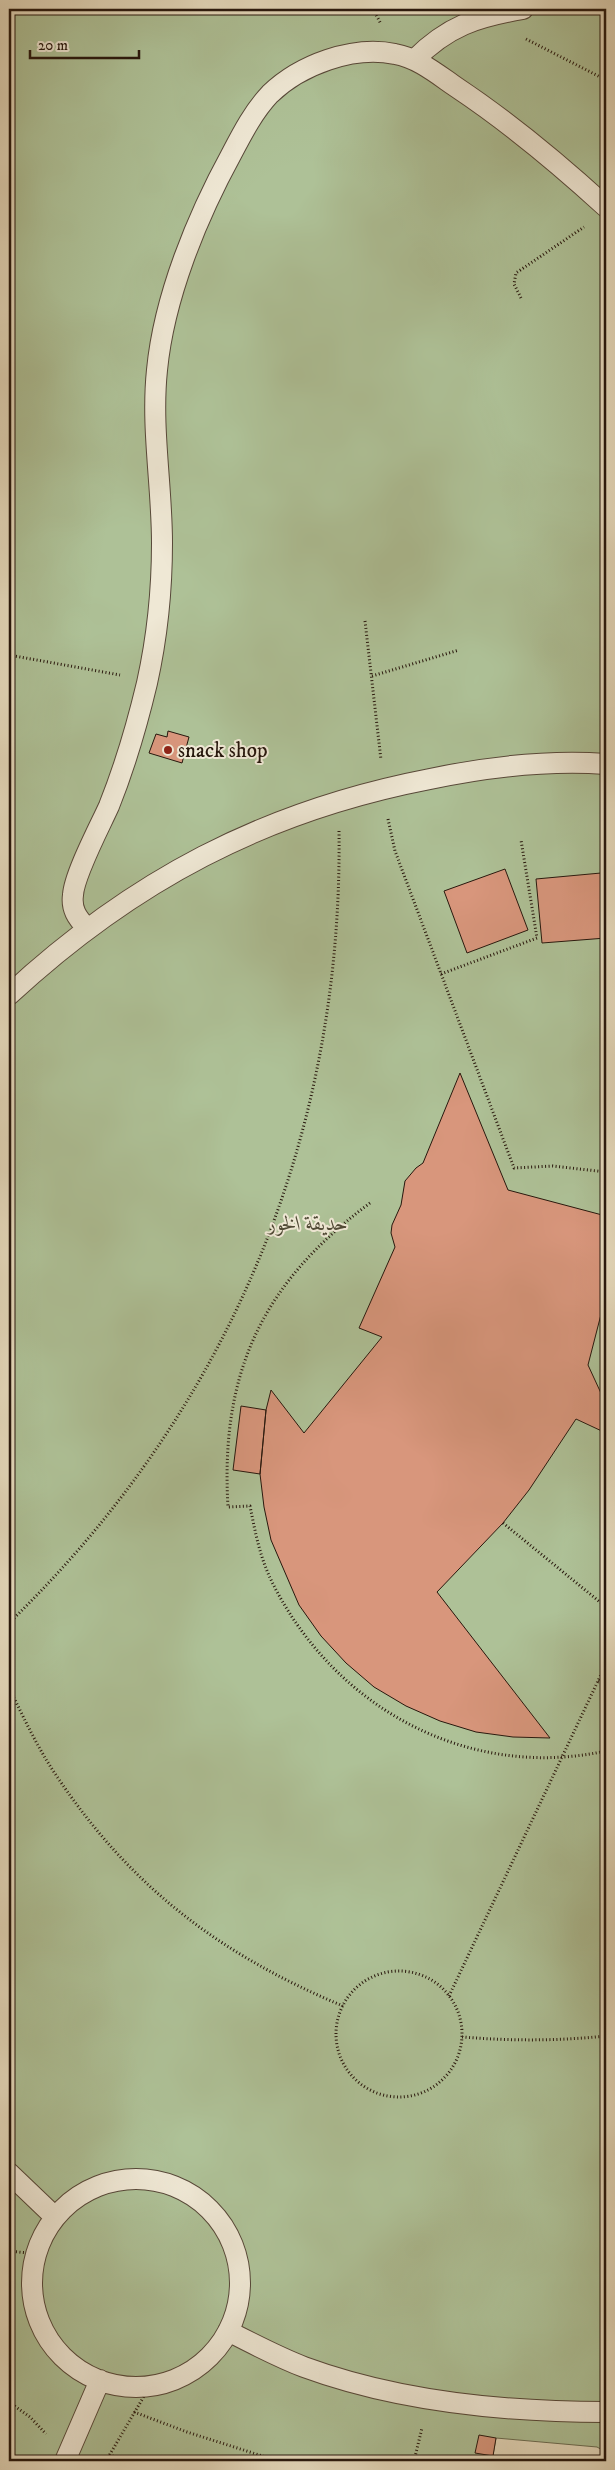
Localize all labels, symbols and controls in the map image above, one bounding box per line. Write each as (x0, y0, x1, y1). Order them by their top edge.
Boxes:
scale bar (30, 28, 139, 60)
text: 20 m (38, 36, 68, 55)
place label: snack shop (178, 738, 268, 764)
marker: snack shop (162, 744, 174, 756)
park label: حديقة الخور (266, 1211, 348, 1237)

